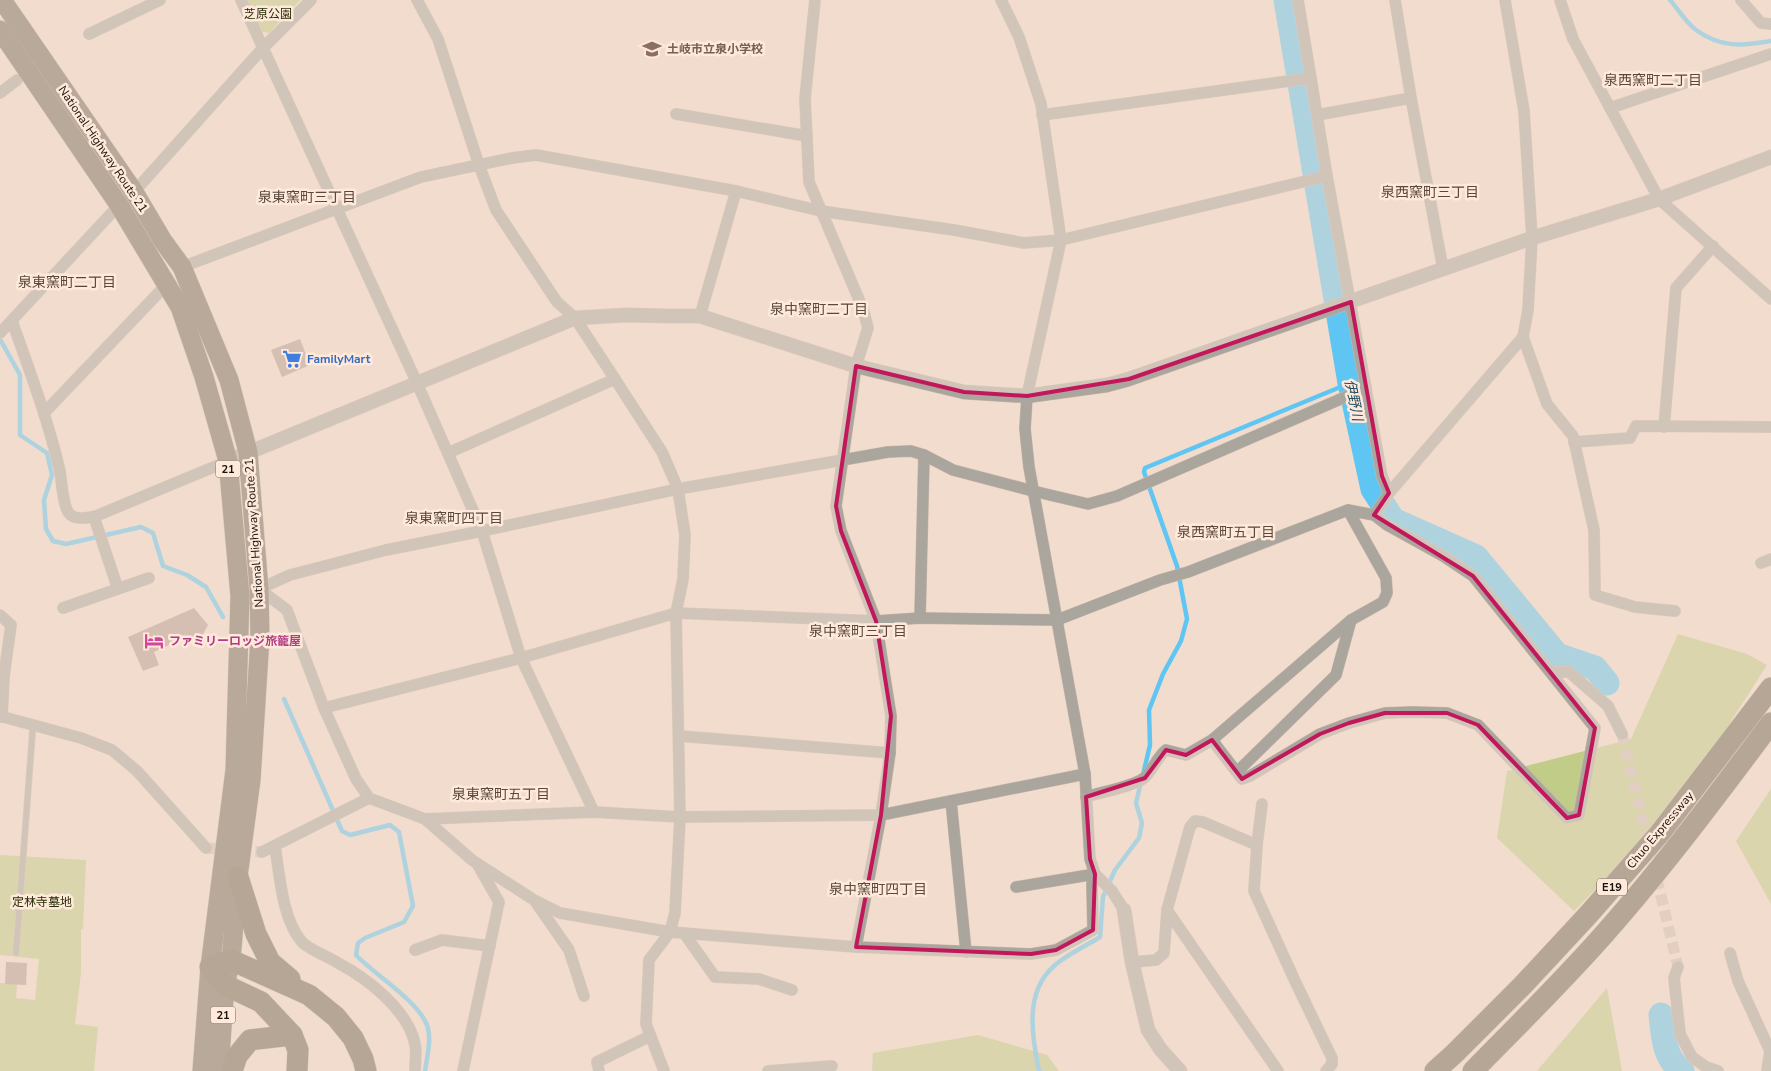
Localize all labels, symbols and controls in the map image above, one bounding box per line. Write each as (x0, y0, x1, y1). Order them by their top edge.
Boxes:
park label: 芝原公園 (244, 6, 292, 22)
school or university icon: 土岐市立泉小学校 (641, 38, 663, 60)
place label: 土岐市立泉小学校 (667, 41, 763, 57)
district label: 泉西窯町二丁目 (1604, 71, 1702, 90)
street label: National Highway Route 21 (55, 83, 151, 215)
district label: 泉西窯町三丁目 (1381, 183, 1479, 202)
district label: 泉東窯町三丁目 (258, 188, 356, 207)
district label: 泉東窯町二丁目 (18, 273, 116, 292)
district label: 泉中窯町二丁目 (770, 300, 868, 319)
supermarket icon: FamilyMart (281, 348, 303, 370)
place label: FamilyMart (307, 351, 371, 367)
water label: 伊野川 (1340, 378, 1368, 425)
street label: National Highway Route 21 (241, 458, 267, 608)
road number: 21 (216, 460, 240, 478)
district label: 泉東窯町四丁目 (405, 509, 503, 528)
district label: 泉西窯町五丁目 (1177, 523, 1275, 542)
district label: 泉中窯町三丁目 (809, 622, 907, 641)
hotel icon: ファミリーロッジ旅籠屋 (143, 630, 165, 652)
place label: ファミリーロッジ旅籠屋 (169, 633, 301, 649)
district label: 泉東窯町五丁目 (452, 785, 550, 804)
street label: Chuo Expressway (1623, 787, 1698, 872)
road number: E19 (1597, 879, 1627, 896)
district label: 泉中窯町四丁目 (829, 880, 927, 899)
park label: 定林寺墓地 (12, 894, 72, 910)
road number: 21 (210, 1006, 236, 1024)

